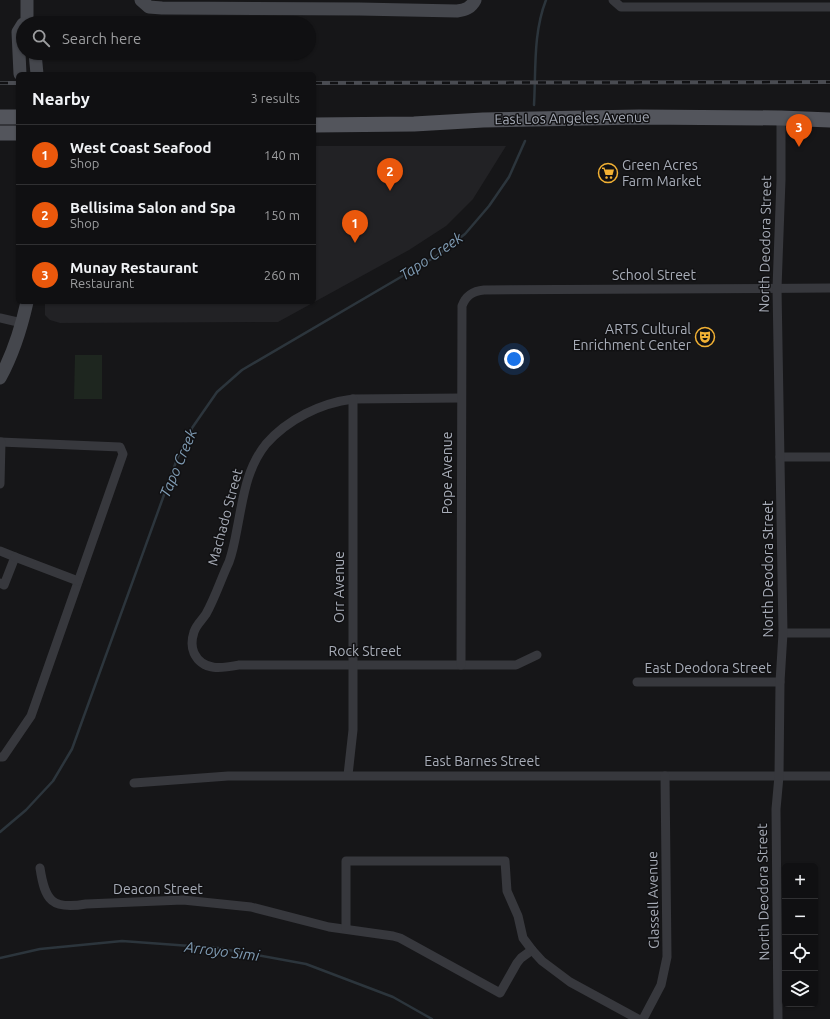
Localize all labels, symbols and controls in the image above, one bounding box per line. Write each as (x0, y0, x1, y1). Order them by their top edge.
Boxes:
search box (16, 16, 316, 60)
icon: search (30, 27, 52, 49)
text: Search here (62, 30, 141, 47)
text: Nearby (32, 89, 90, 108)
text: 3 results (250, 91, 300, 105)
street label: East Los Angeles Avenue (494, 109, 650, 127)
pin: 3 (786, 114, 812, 147)
text: West Coast Seafood (70, 139, 212, 156)
text: 1 (41, 148, 49, 162)
text: 140 m (264, 148, 300, 162)
text: Shop (70, 156, 99, 170)
place label: Green Acres Farm Market (622, 157, 702, 189)
pin: 2 (377, 158, 403, 191)
supermarket icon: Green Acres Farm Market (597, 162, 619, 184)
street label: North Deodora Street (756, 175, 774, 313)
text: Bellisima Salon and Spa (70, 199, 236, 216)
text: 2 (41, 208, 49, 222)
text: 150 m (264, 208, 300, 222)
pin: 1 (342, 210, 368, 243)
text: Shop (70, 216, 99, 230)
water label: Tapo Creek (396, 228, 466, 283)
text: Munay Restaurant (70, 259, 198, 276)
street label: School Street (612, 267, 697, 283)
text: 3 (41, 268, 49, 282)
text: 260 m (264, 268, 300, 282)
text: Restaurant (70, 276, 134, 290)
place label: ARTS Cultural Enrichment Center (573, 321, 692, 353)
theatre icon: ARTS Cultural Enrichment Center (694, 326, 716, 348)
your location (504, 349, 524, 369)
water label: Tapo Creek (156, 426, 200, 500)
street label: Pope Avenue (439, 432, 455, 514)
street label: Machado Street (204, 466, 246, 567)
street label: North Deodora Street (760, 500, 776, 638)
street label: Orr Avenue (331, 551, 347, 623)
street label: Rock Street (329, 643, 402, 659)
street label: East Deodora Street (645, 660, 772, 676)
street label: East Barnes Street (424, 753, 540, 769)
street label: North Deodora Street (754, 823, 772, 961)
street label: Glassell Avenue (644, 851, 662, 949)
map controls (782, 863, 818, 1007)
button: + (782, 863, 818, 899)
street label: Deacon Street (113, 881, 203, 897)
button: − (782, 899, 818, 935)
button: locate (782, 935, 818, 971)
water label: Arroyo Simi (183, 938, 262, 964)
button: layers (782, 971, 818, 1007)

